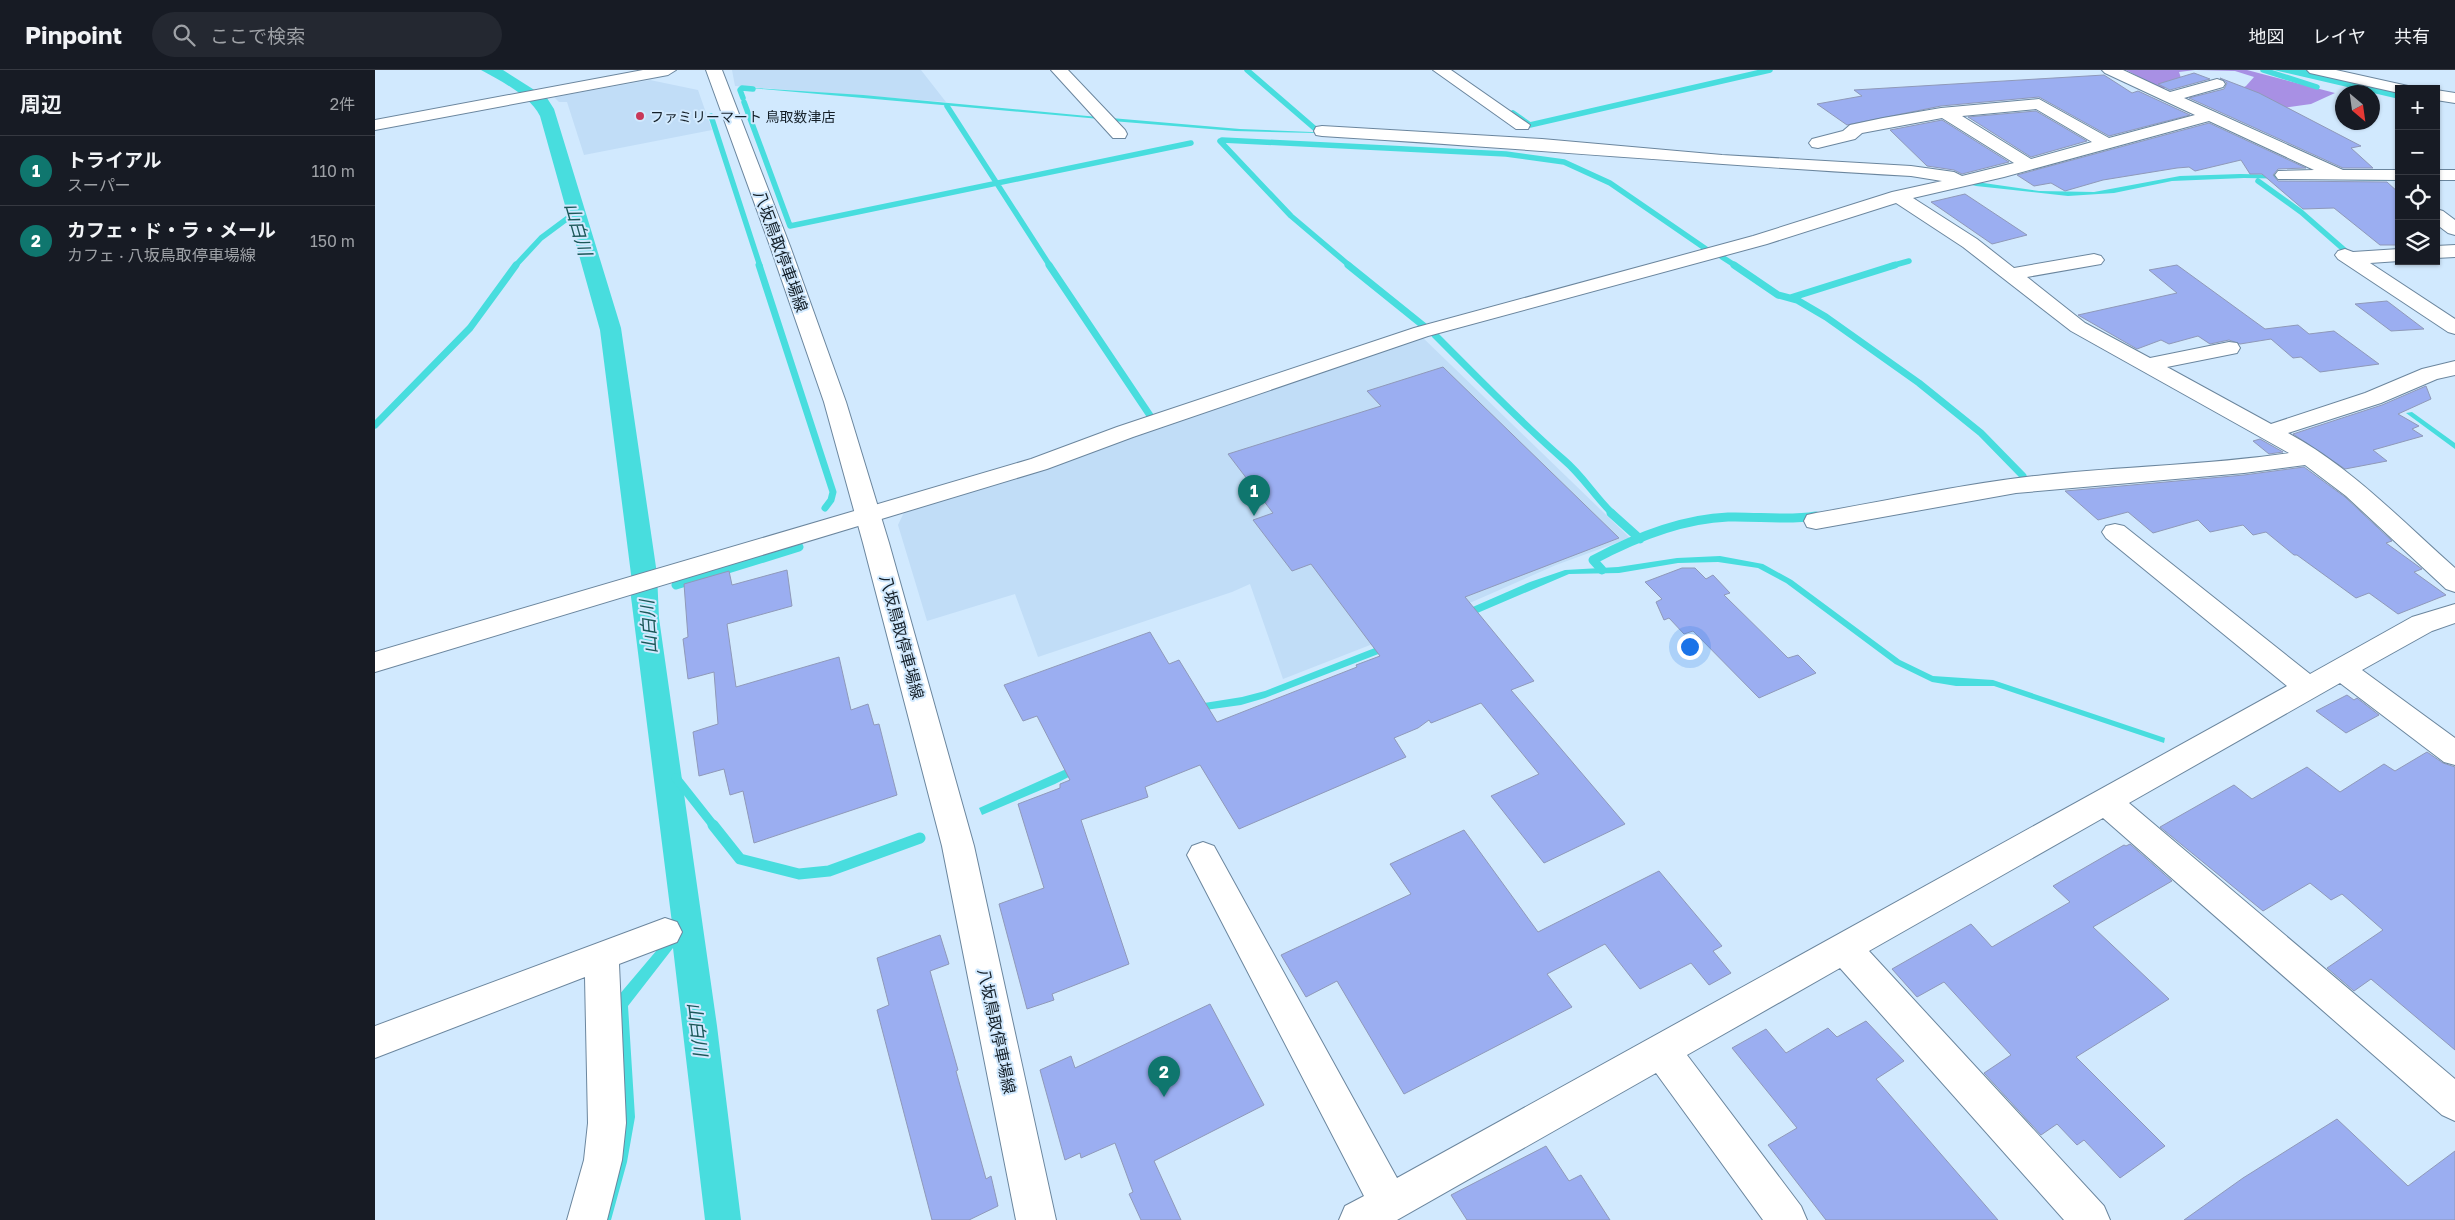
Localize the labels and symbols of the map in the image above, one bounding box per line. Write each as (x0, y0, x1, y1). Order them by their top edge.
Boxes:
north arrow (2335, 85, 2380, 130)
place label: ファミリーマート 鳥取数津店 (650, 108, 836, 125)
marker: ファミリーマート 鳥取数津店 (634, 110, 646, 122)
street label: 八坂鳥取停車場線 (750, 187, 812, 315)
water label: 山白川 (561, 200, 598, 260)
pin: 1 (1238, 475, 1270, 516)
street label: 八坂鳥取停車場線 (876, 573, 928, 701)
water label: 山白川 (635, 597, 661, 655)
your location (1677, 634, 1703, 660)
street label: 八坂鳥取停車場線 (974, 966, 1020, 1096)
water label: 山白川 (684, 1001, 712, 1059)
pin: 2 (1148, 1056, 1180, 1097)

